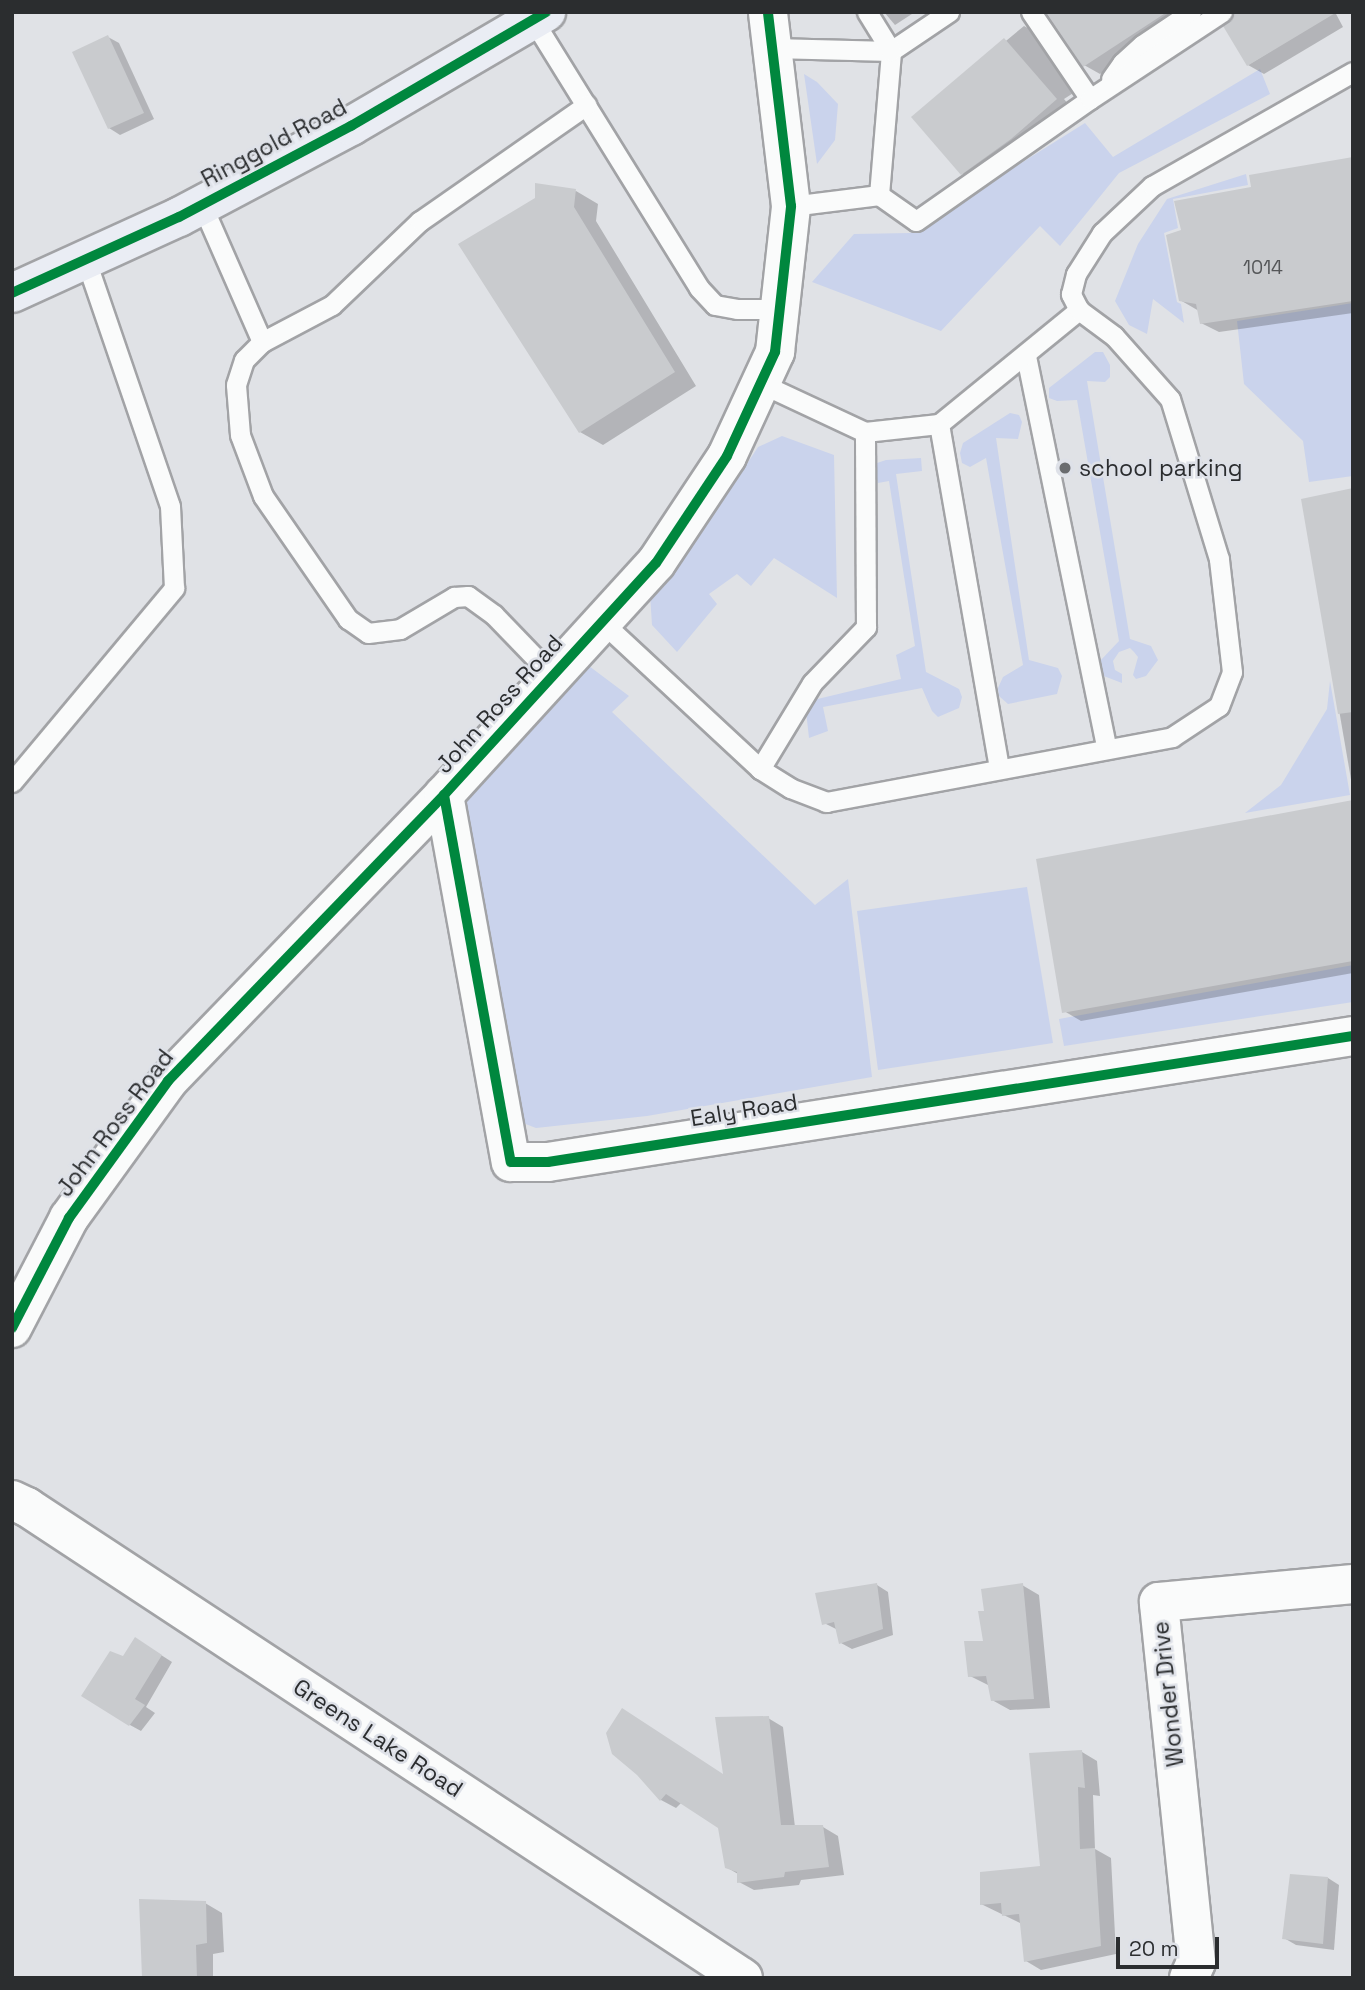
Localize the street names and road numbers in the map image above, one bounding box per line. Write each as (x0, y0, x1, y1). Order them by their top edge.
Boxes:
street label: Ringgold Road (197, 93, 351, 193)
street label: John Ross Road (430, 629, 568, 779)
street label: John Ross Road (51, 1044, 179, 1202)
street label: Ealy Road (688, 1088, 800, 1132)
street label: Wonder Drive (1147, 1620, 1189, 1768)
street label: Greens Lake Road (288, 1673, 468, 1803)

